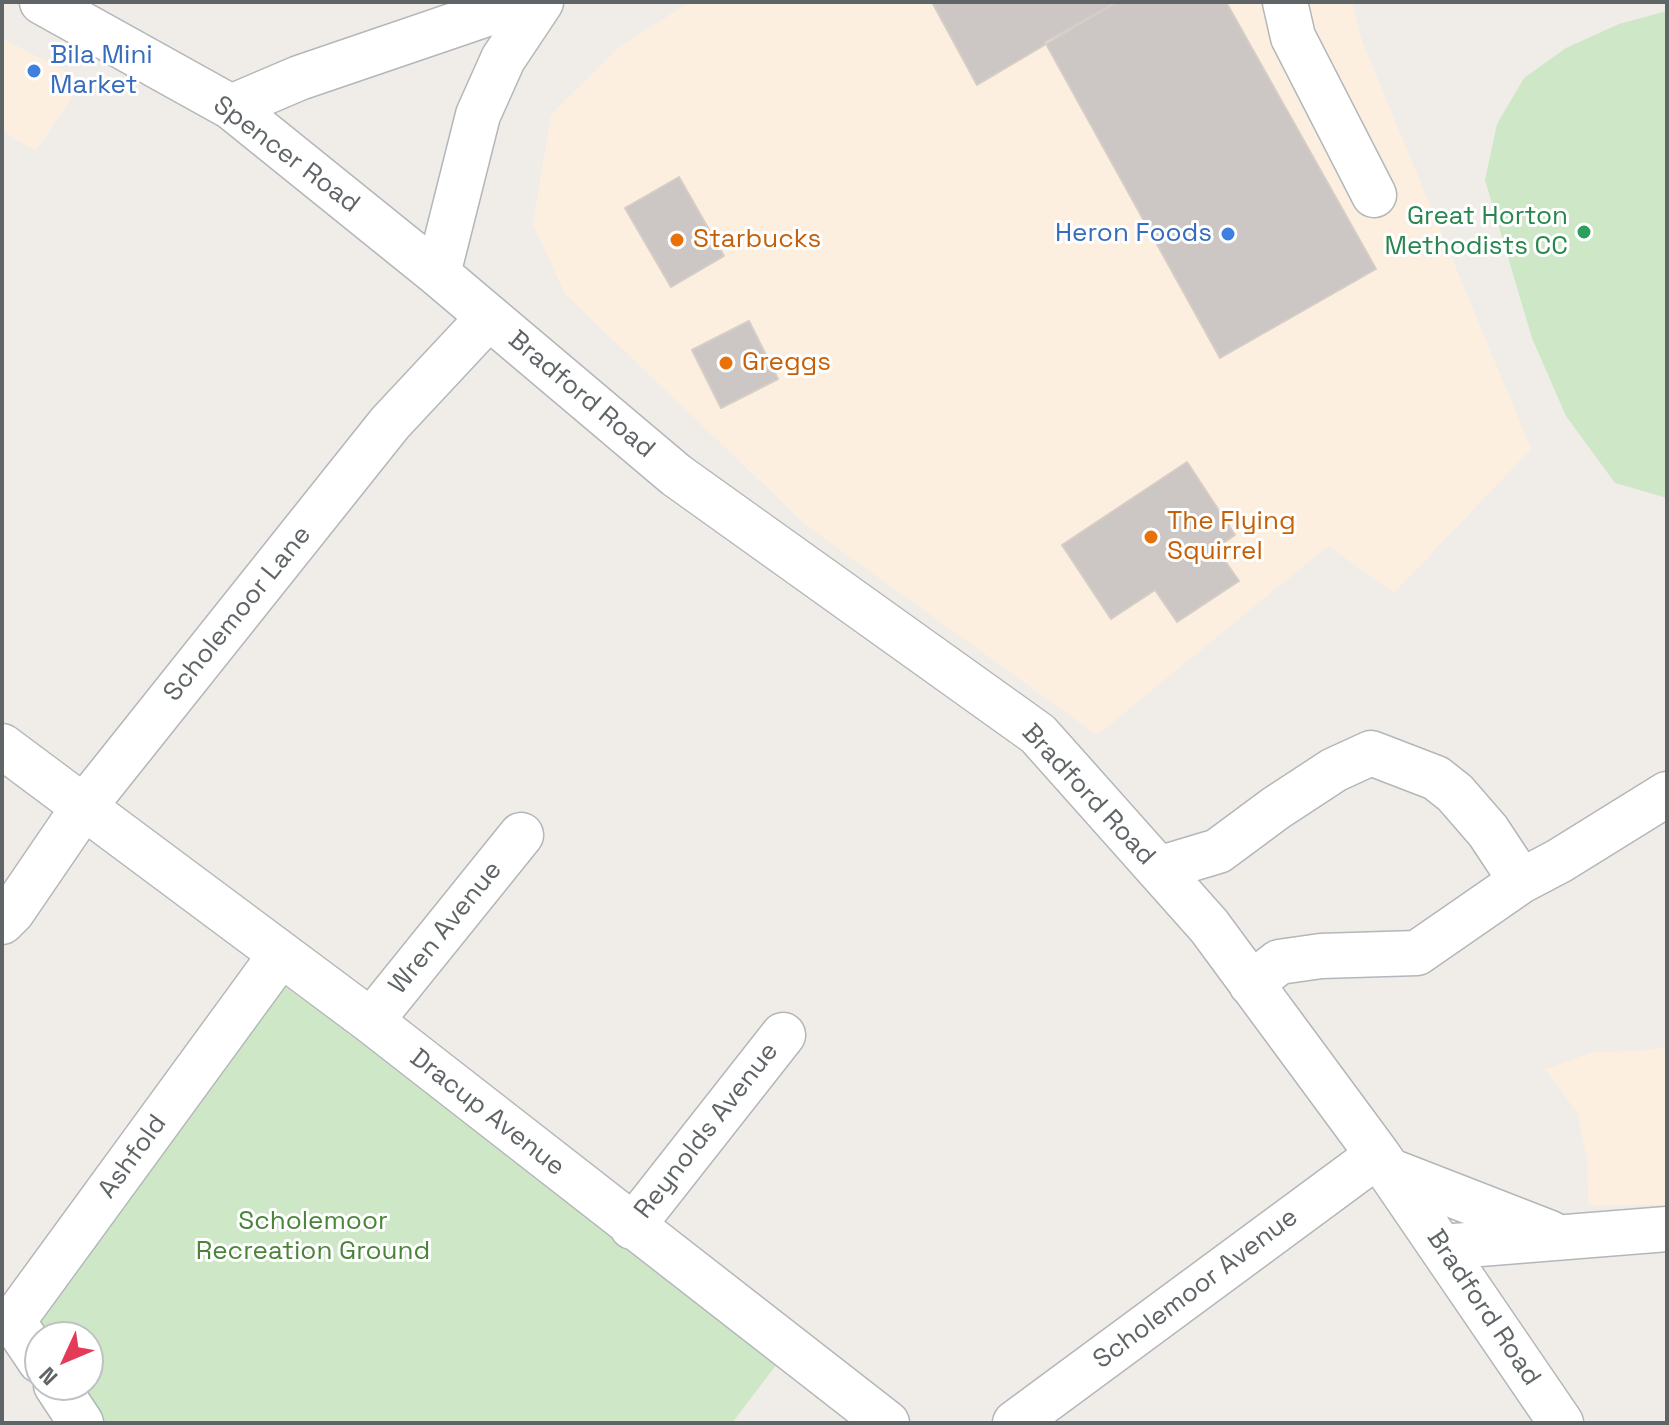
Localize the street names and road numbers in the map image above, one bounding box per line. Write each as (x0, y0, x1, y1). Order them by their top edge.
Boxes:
street label: Spencer Road (207, 90, 365, 220)
street label: Bradford Road (501, 325, 661, 465)
street label: Scholemoor Lane (158, 520, 318, 708)
street label: Bradford Road (1015, 718, 1161, 872)
street label: Wren Avenue (383, 855, 509, 1001)
street label: Reynolds Avenue (629, 1037, 785, 1225)
street label: Dracup Avenue (403, 1043, 571, 1183)
street label: Ashfold (92, 1109, 174, 1205)
street label: Scholemoor Avenue (1088, 1202, 1304, 1376)
street label: Bradford Road (1419, 1224, 1547, 1392)

